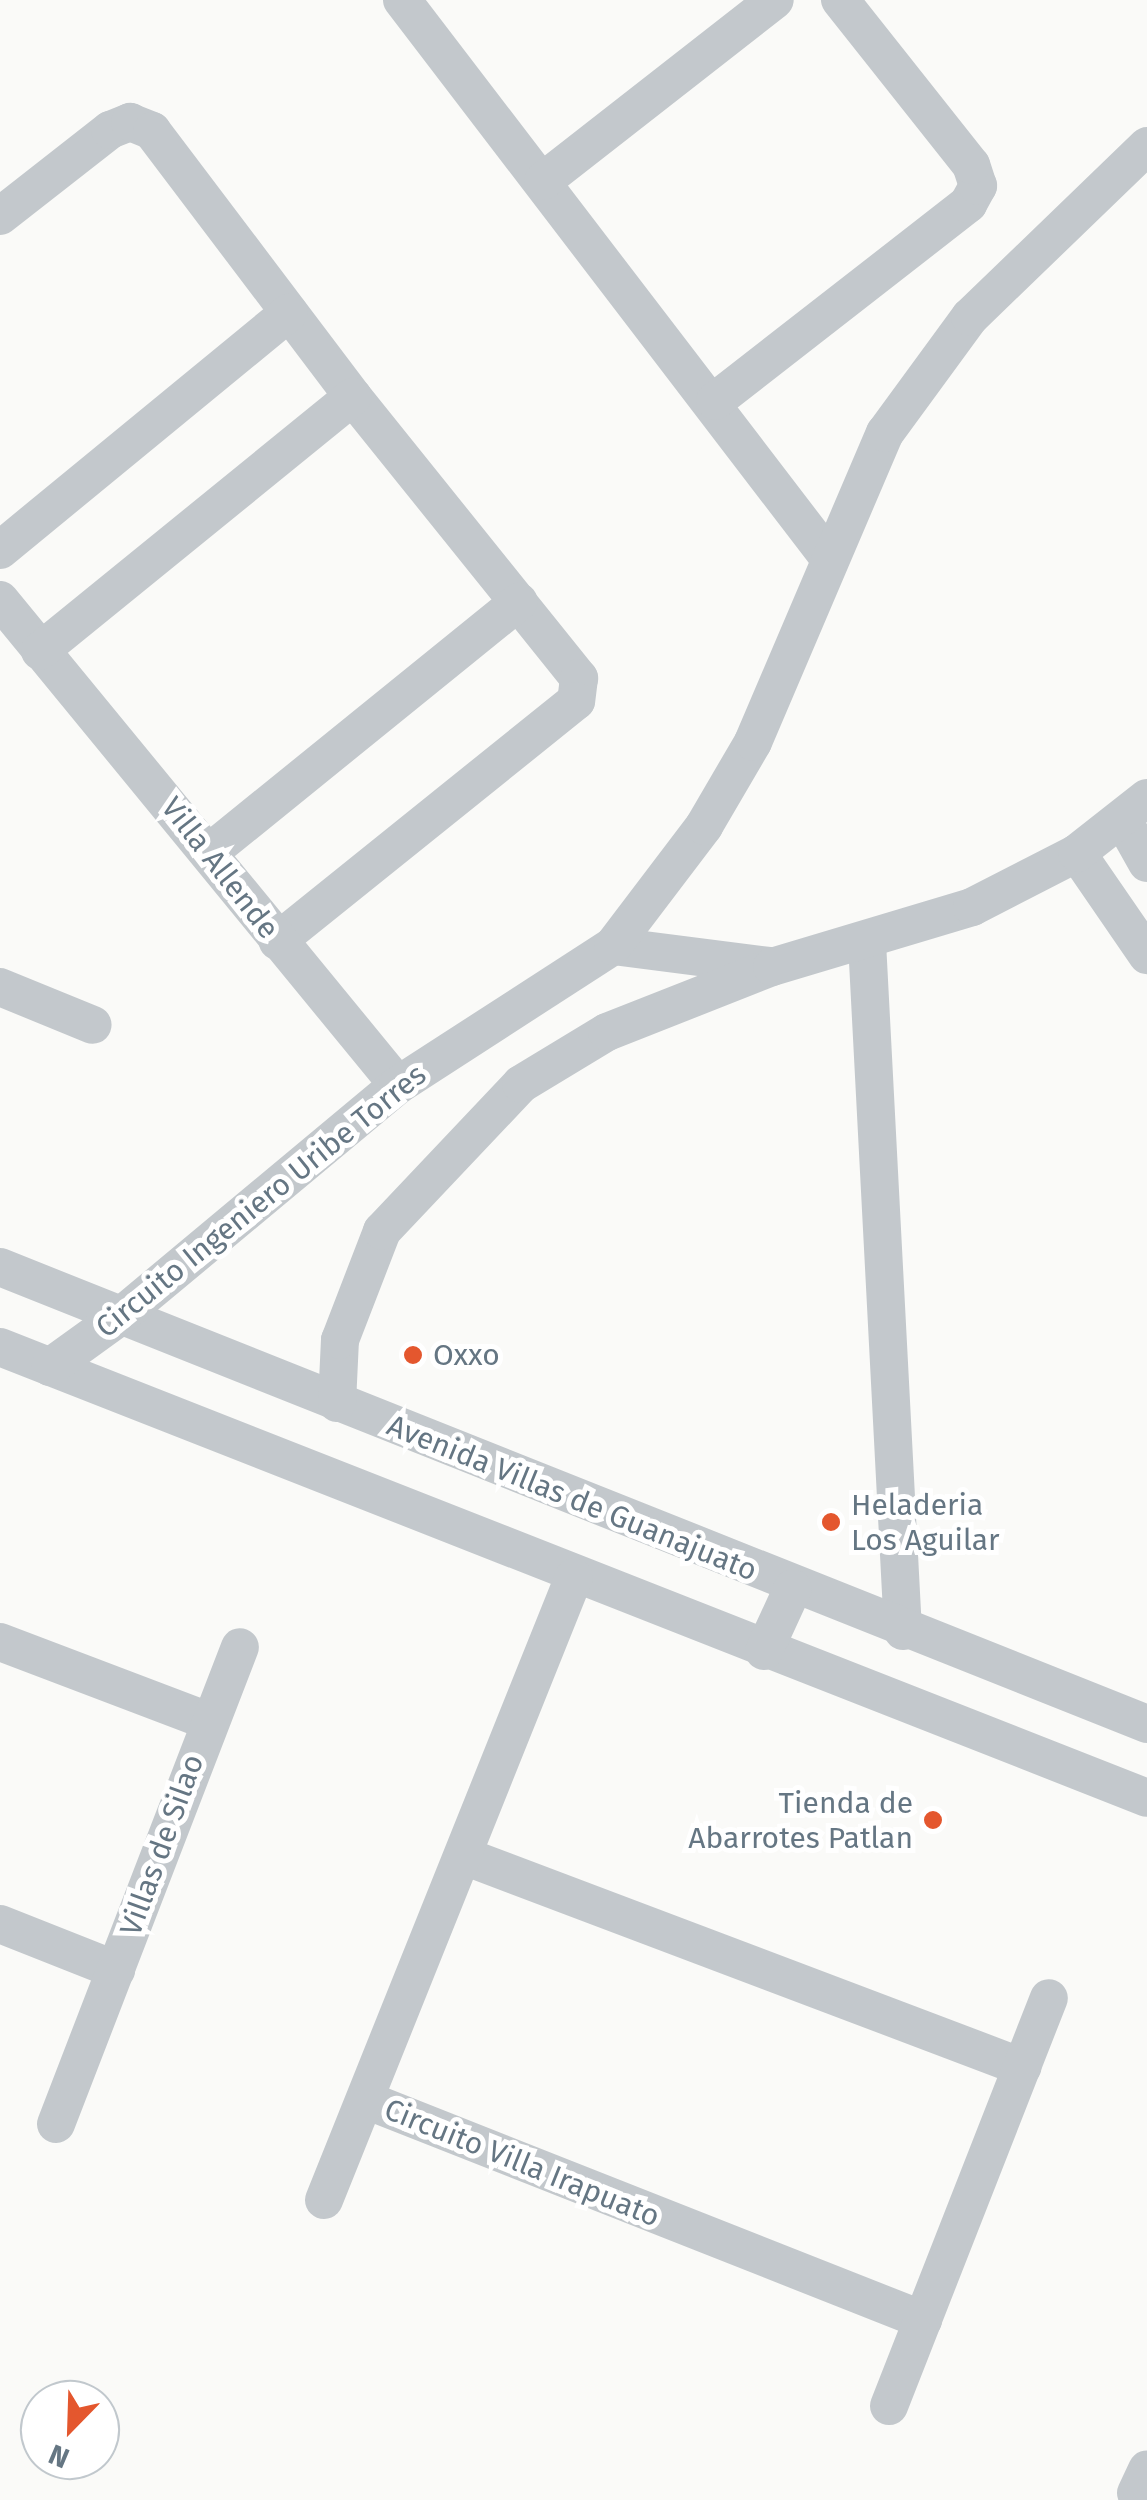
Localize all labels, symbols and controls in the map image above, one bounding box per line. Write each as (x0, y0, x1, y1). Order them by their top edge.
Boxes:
street label: Villa Allende (154, 790, 286, 946)
street label: Circuito Ingeniero Uribe Torres (89, 1057, 433, 1345)
place label: Oxxo (433, 1337, 500, 1373)
marker: Oxxo (402, 1344, 424, 1366)
street label: Avenida Villas de Guanajuato (382, 1407, 762, 1589)
place label: Heladeria Los Aguilar (851, 1487, 1000, 1558)
marker: Heladeria Los Aguilar (820, 1511, 842, 1533)
street label: Villas de Silao (113, 1750, 211, 1940)
place label: Tienda de Abarrotes Patlan (688, 1785, 913, 1856)
marker: Tienda de Abarrotes Patlan (922, 1809, 944, 1831)
street label: Circuito Villa Irapuato (379, 2091, 665, 2235)
north arrow (20, 2380, 120, 2480)
text: N (44, 2437, 74, 2475)

